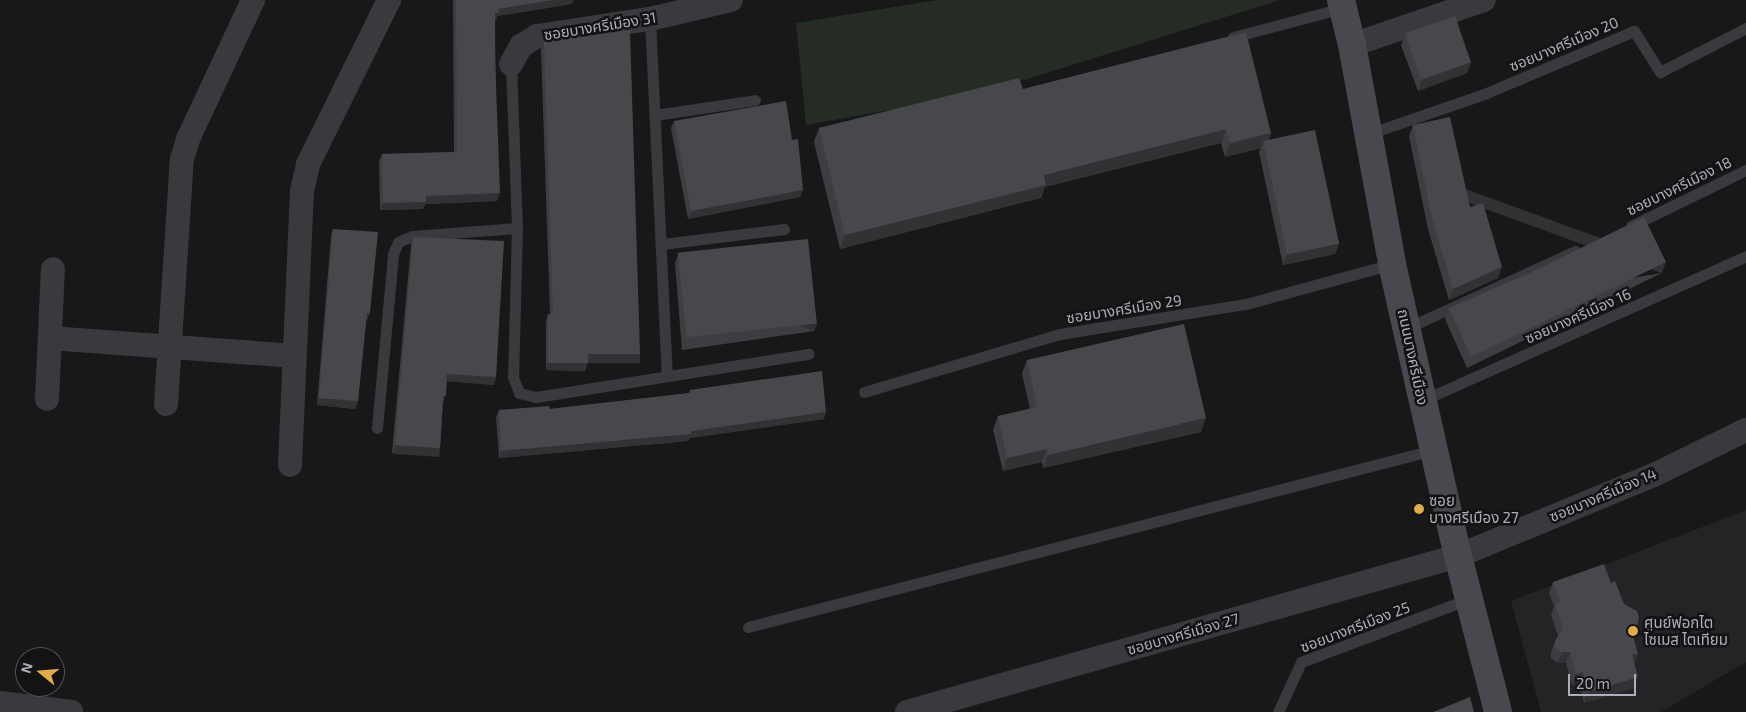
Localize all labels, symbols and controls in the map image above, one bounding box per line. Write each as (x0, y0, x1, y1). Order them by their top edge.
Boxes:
street label: ซอยบางศรีเมือง 31 (542, 8, 658, 44)
street label: ซอยบางศรีเมือง 20 (1507, 13, 1621, 75)
street label: ซอยบางศรีเมือง 18 (1624, 153, 1734, 219)
street label: ซอยบางศรีเมือง 16 (1522, 285, 1634, 347)
street label: ซอยบางศรีเมือง 29 (1065, 291, 1183, 327)
street label: ถนนบางศรีเมือง (1394, 307, 1432, 407)
street label: ซอยบางศรีเมือง 14 (1547, 464, 1659, 526)
place label: ซอย บางศรีเมือง 27 (1429, 491, 1519, 526)
marker: ซอย บางศรีเมือง 27 (1413, 503, 1425, 515)
street label: ซอยบางศรีเมือง 25 (1298, 598, 1412, 656)
street label: ซอยบางศรีเมือง 27 (1125, 609, 1241, 659)
place label: ศูนย์ฟอกไต ไซเมส ไตเทียม (1644, 613, 1728, 648)
marker: ศูนย์ฟอกไต ไซเมส ไตเทียม (1626, 624, 1640, 638)
north arrow (15, 647, 65, 697)
text: N (17, 660, 36, 675)
scale bar (1571, 664, 1638, 696)
text: 20 m (1576, 674, 1610, 692)

